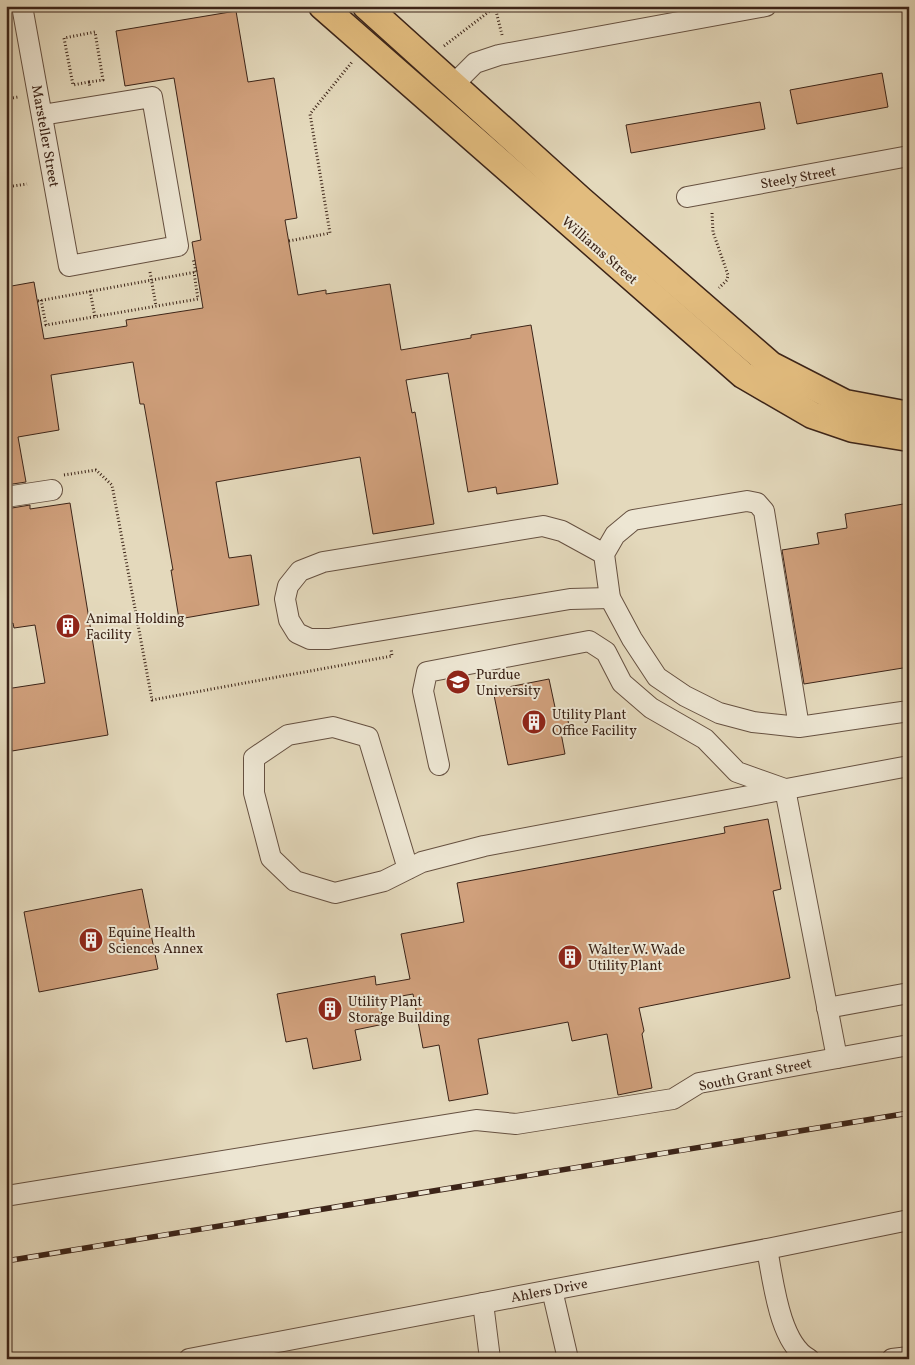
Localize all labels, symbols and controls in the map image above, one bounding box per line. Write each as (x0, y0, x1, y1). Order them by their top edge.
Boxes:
street label: Marsteller Street (26, 84, 63, 189)
street label: Steely Street (759, 162, 838, 194)
street label: Williams Street (557, 213, 641, 290)
place label: Animal Holding Facility (86, 610, 184, 645)
building icon: Animal Holding Facility (55, 613, 81, 639)
place label: Purdue University (476, 666, 541, 701)
school or university icon: Purdue University (445, 669, 471, 695)
place label: Utility Plant Office Facility (552, 706, 637, 741)
building icon: Utility Plant Office Facility (521, 709, 547, 735)
place label: Equine Health Sciences Annex (108, 924, 203, 959)
building icon: Equine Health Sciences Annex (78, 927, 104, 953)
place label: Walter W. Wade Utility Plant (588, 941, 685, 976)
building icon: Walter W. Wade Utility Plant (557, 944, 583, 970)
place label: Utility Plant Storage Building (348, 993, 450, 1028)
building icon: Utility Plant Storage Building (317, 996, 343, 1022)
street label: South Grant Street (697, 1054, 814, 1097)
street label: Ahlers Drive (509, 1275, 590, 1308)

